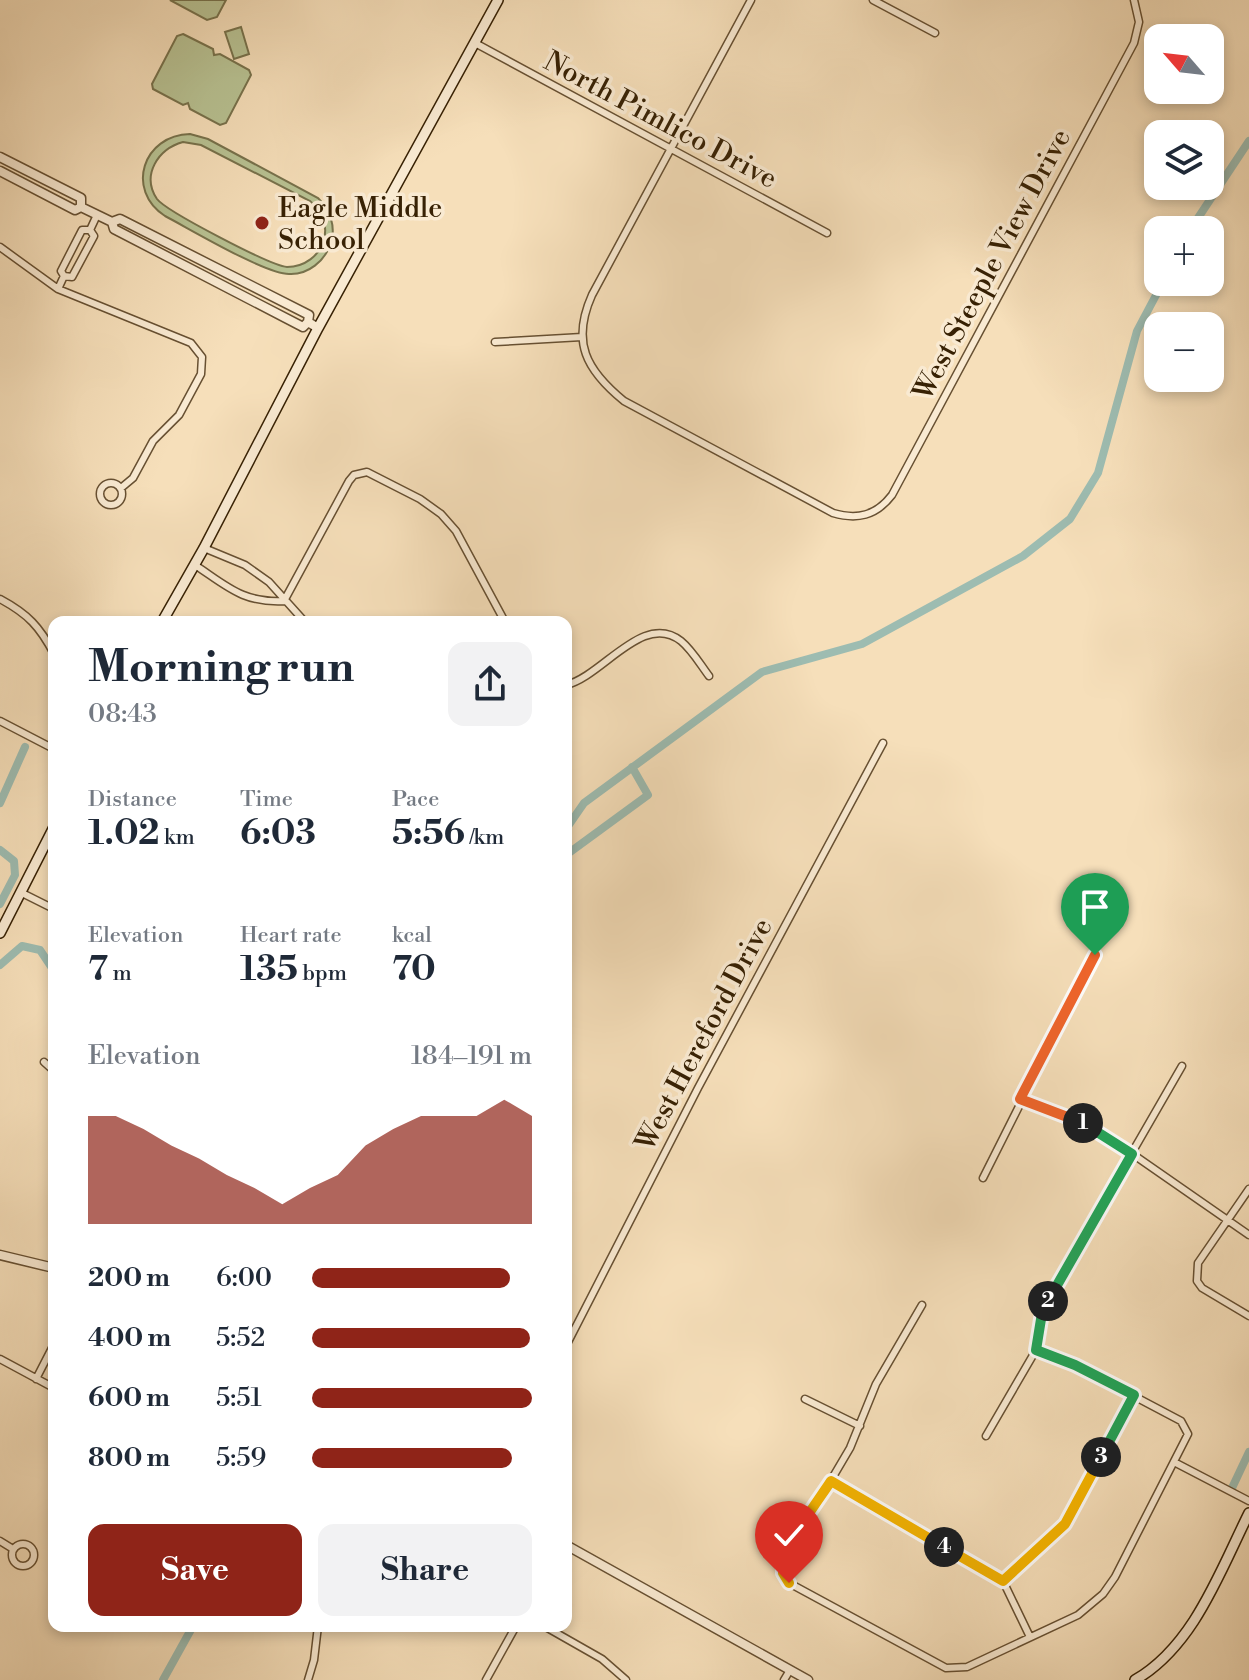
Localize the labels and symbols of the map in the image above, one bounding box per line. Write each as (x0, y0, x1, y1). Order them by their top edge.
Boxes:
north arrow (1144, 24, 1224, 104)
street label: North Pimlico Drive (538, 44, 783, 197)
street label: West Steeple View Drive (905, 123, 1079, 407)
place label: Eagle Middle School (278, 191, 442, 258)
marker: Eagle Middle School (253, 214, 271, 232)
pin (1061, 873, 1129, 955)
street label: West Hereford Drive (628, 912, 780, 1158)
pin: 1 (1063, 1103, 1103, 1143)
pin: 2 (1028, 1281, 1068, 1321)
pin: 3 (1081, 1437, 1121, 1477)
pin (755, 1501, 823, 1583)
pin: 4 (924, 1527, 964, 1567)

